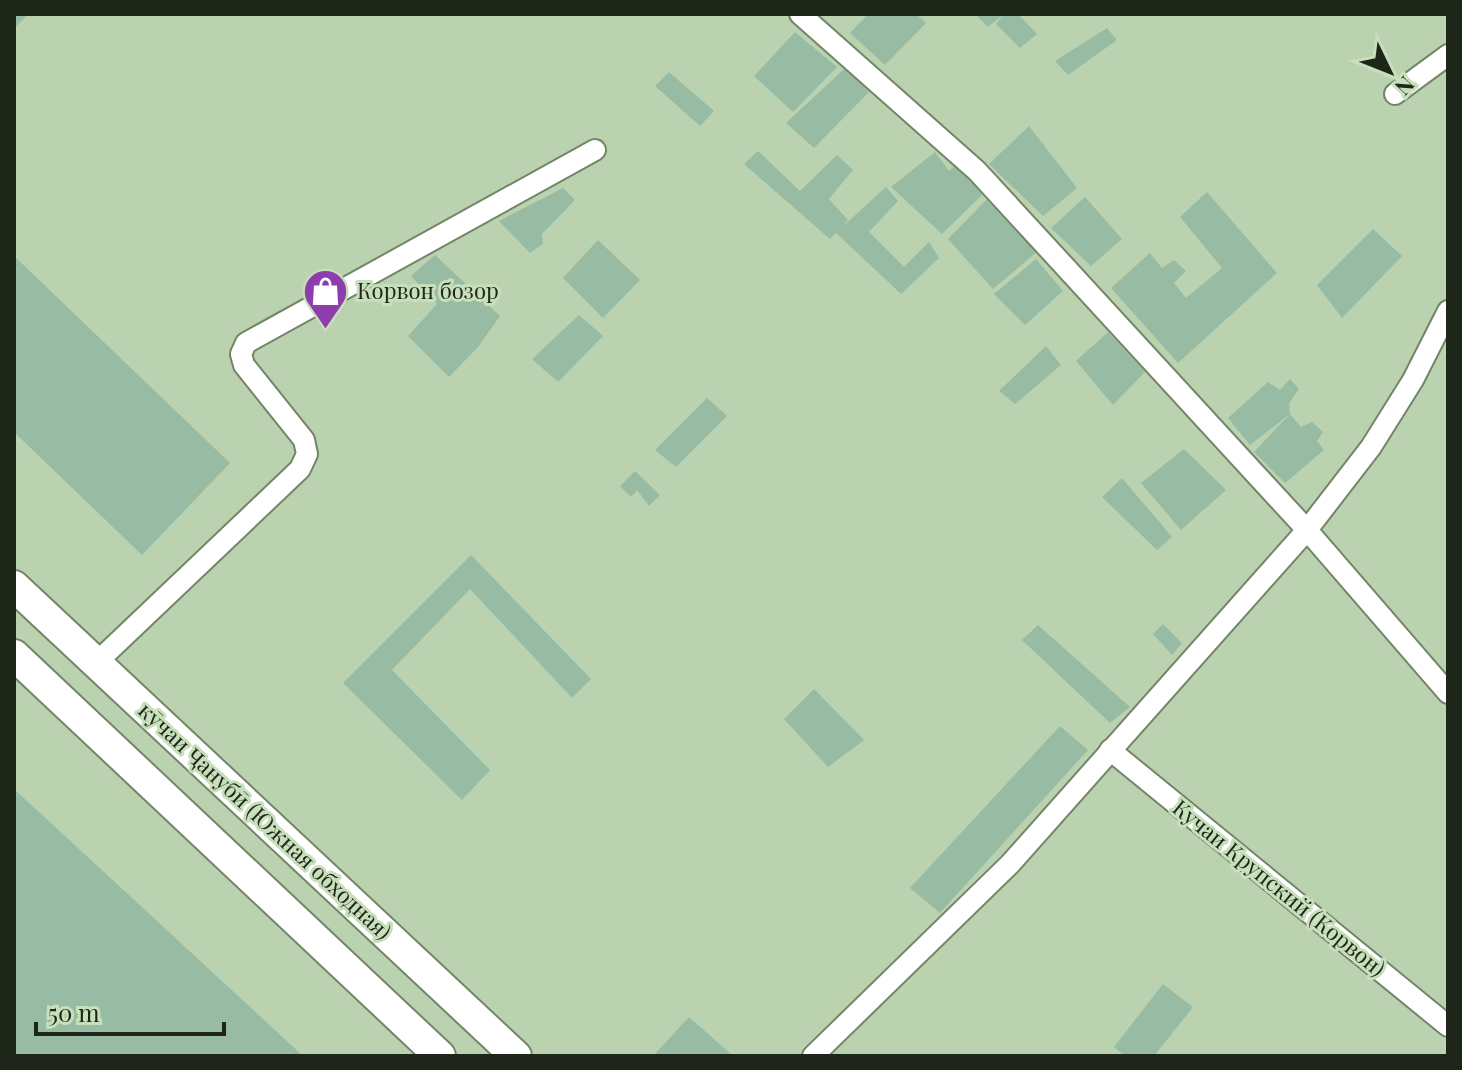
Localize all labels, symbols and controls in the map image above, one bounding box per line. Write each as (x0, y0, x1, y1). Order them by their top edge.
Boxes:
north arrow (1350, 32, 1430, 112)
text: N (1389, 70, 1422, 102)
shop icon: Корвон бозор (302, 267, 350, 330)
place label: Корвон бозор (357, 275, 499, 305)
street label: кӯчаи Ҷанубӣ (Южная обходная) (133, 695, 399, 946)
street label: Кучаи Крупский (Корвон) (1167, 792, 1392, 982)
scale bar (36, 986, 224, 1036)
text: 50 m (48, 996, 100, 1028)

